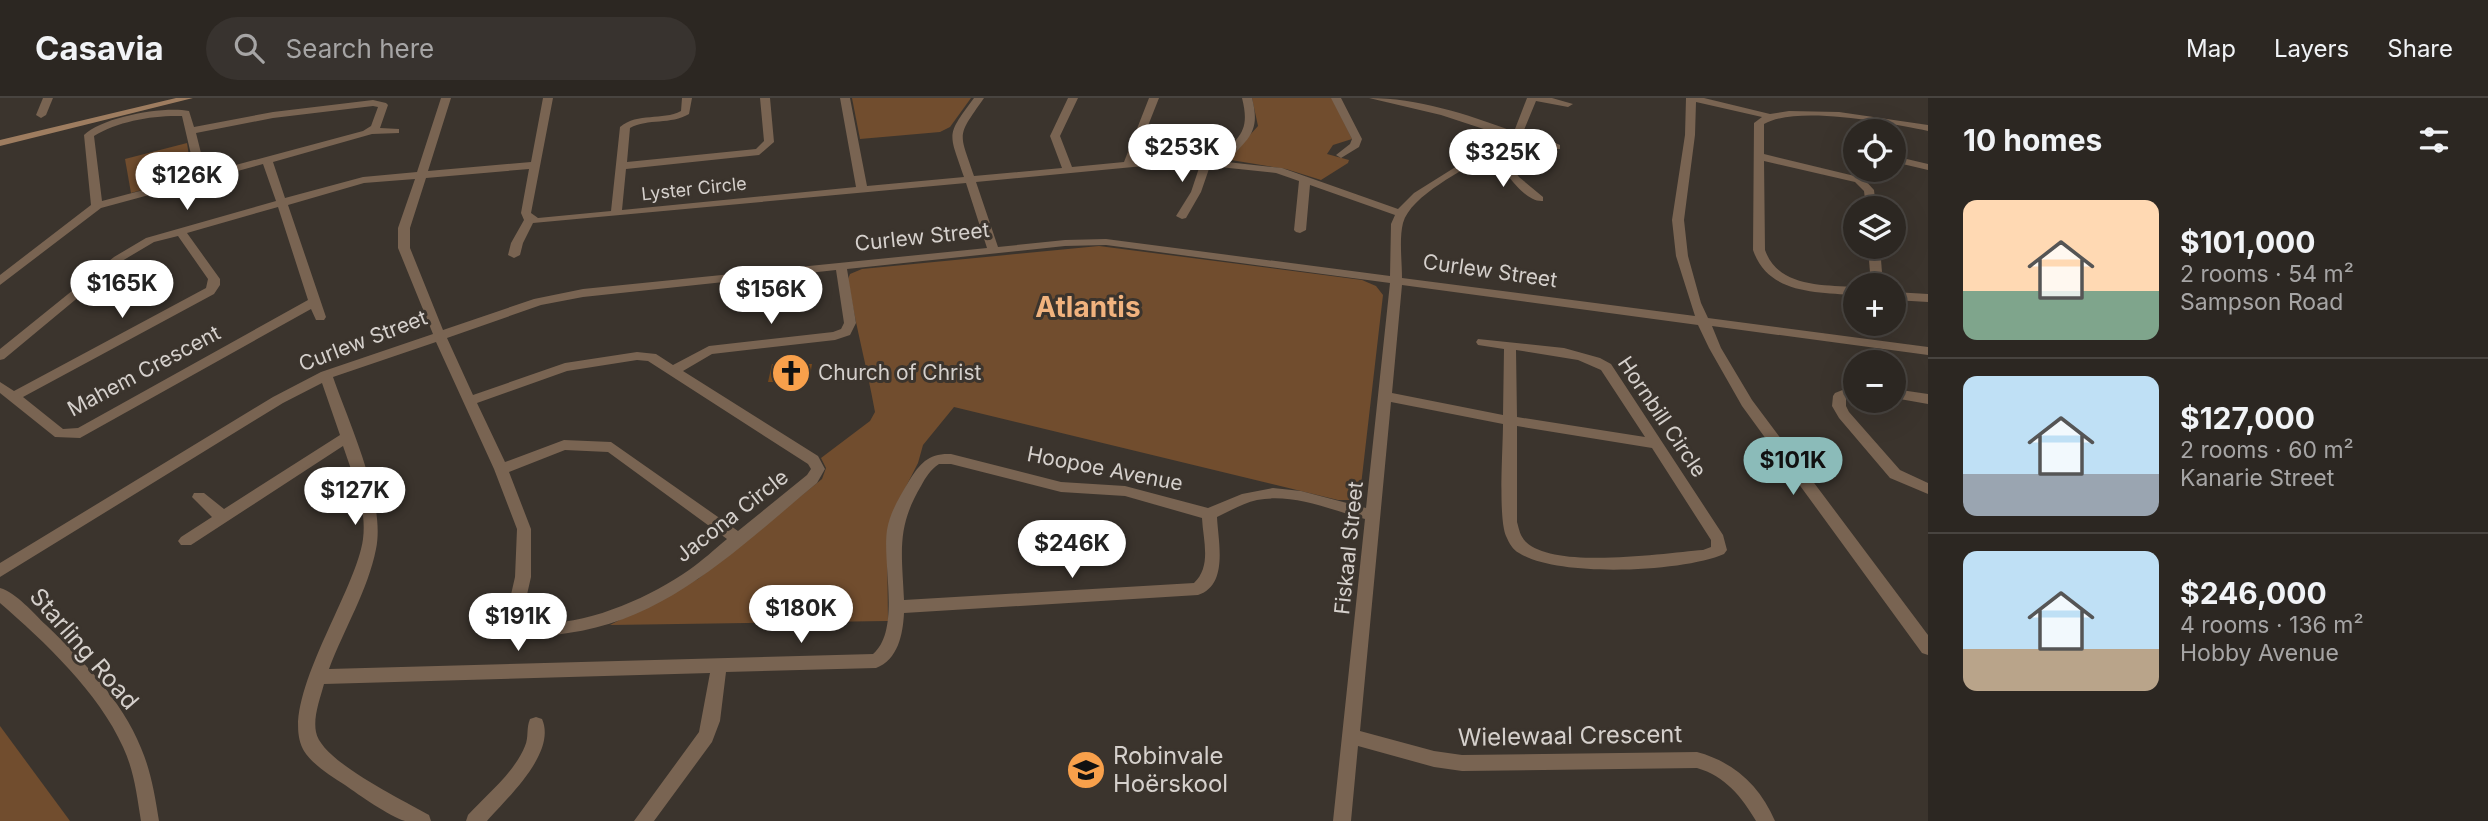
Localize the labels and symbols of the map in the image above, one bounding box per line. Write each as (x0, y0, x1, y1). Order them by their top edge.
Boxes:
pin: $253K (1133, 125, 1231, 184)
pin: $325K (1454, 130, 1552, 189)
pin: $126K (138, 152, 236, 212)
street label: Lyster Circle (640, 173, 748, 204)
street label: Curlew Street (853, 217, 991, 256)
street label: Curlew Street (1421, 249, 1559, 292)
pin: $165K (73, 260, 171, 320)
pin: $156K (722, 266, 820, 326)
district label: Atlantis (1035, 290, 1141, 324)
street label: Curlew Street (295, 305, 431, 376)
street label: Mahem Crescent (63, 320, 225, 421)
church icon: Church of Christ (770, 352, 812, 394)
street label: Hornbill Circle (1613, 352, 1712, 482)
place label: Church of Christ (818, 360, 981, 385)
pin: $101K (1744, 438, 1842, 497)
street label: Hoopoe Avenue (1025, 441, 1185, 496)
street label: Jacona Circle (670, 464, 793, 567)
pin: $127K (306, 468, 404, 527)
street label: Fiskaal Street (1329, 480, 1368, 616)
pin: $246K (1023, 520, 1121, 580)
street label: Starling Road (24, 582, 145, 715)
pin: $180K (752, 586, 850, 645)
pin: $191K (469, 594, 567, 653)
street label: Wielewaal Crescent (1457, 719, 1683, 752)
place label: Robinvale Hoërskool (1113, 741, 1228, 798)
school or university icon: Robinvale Hoërskool (1065, 749, 1107, 791)

